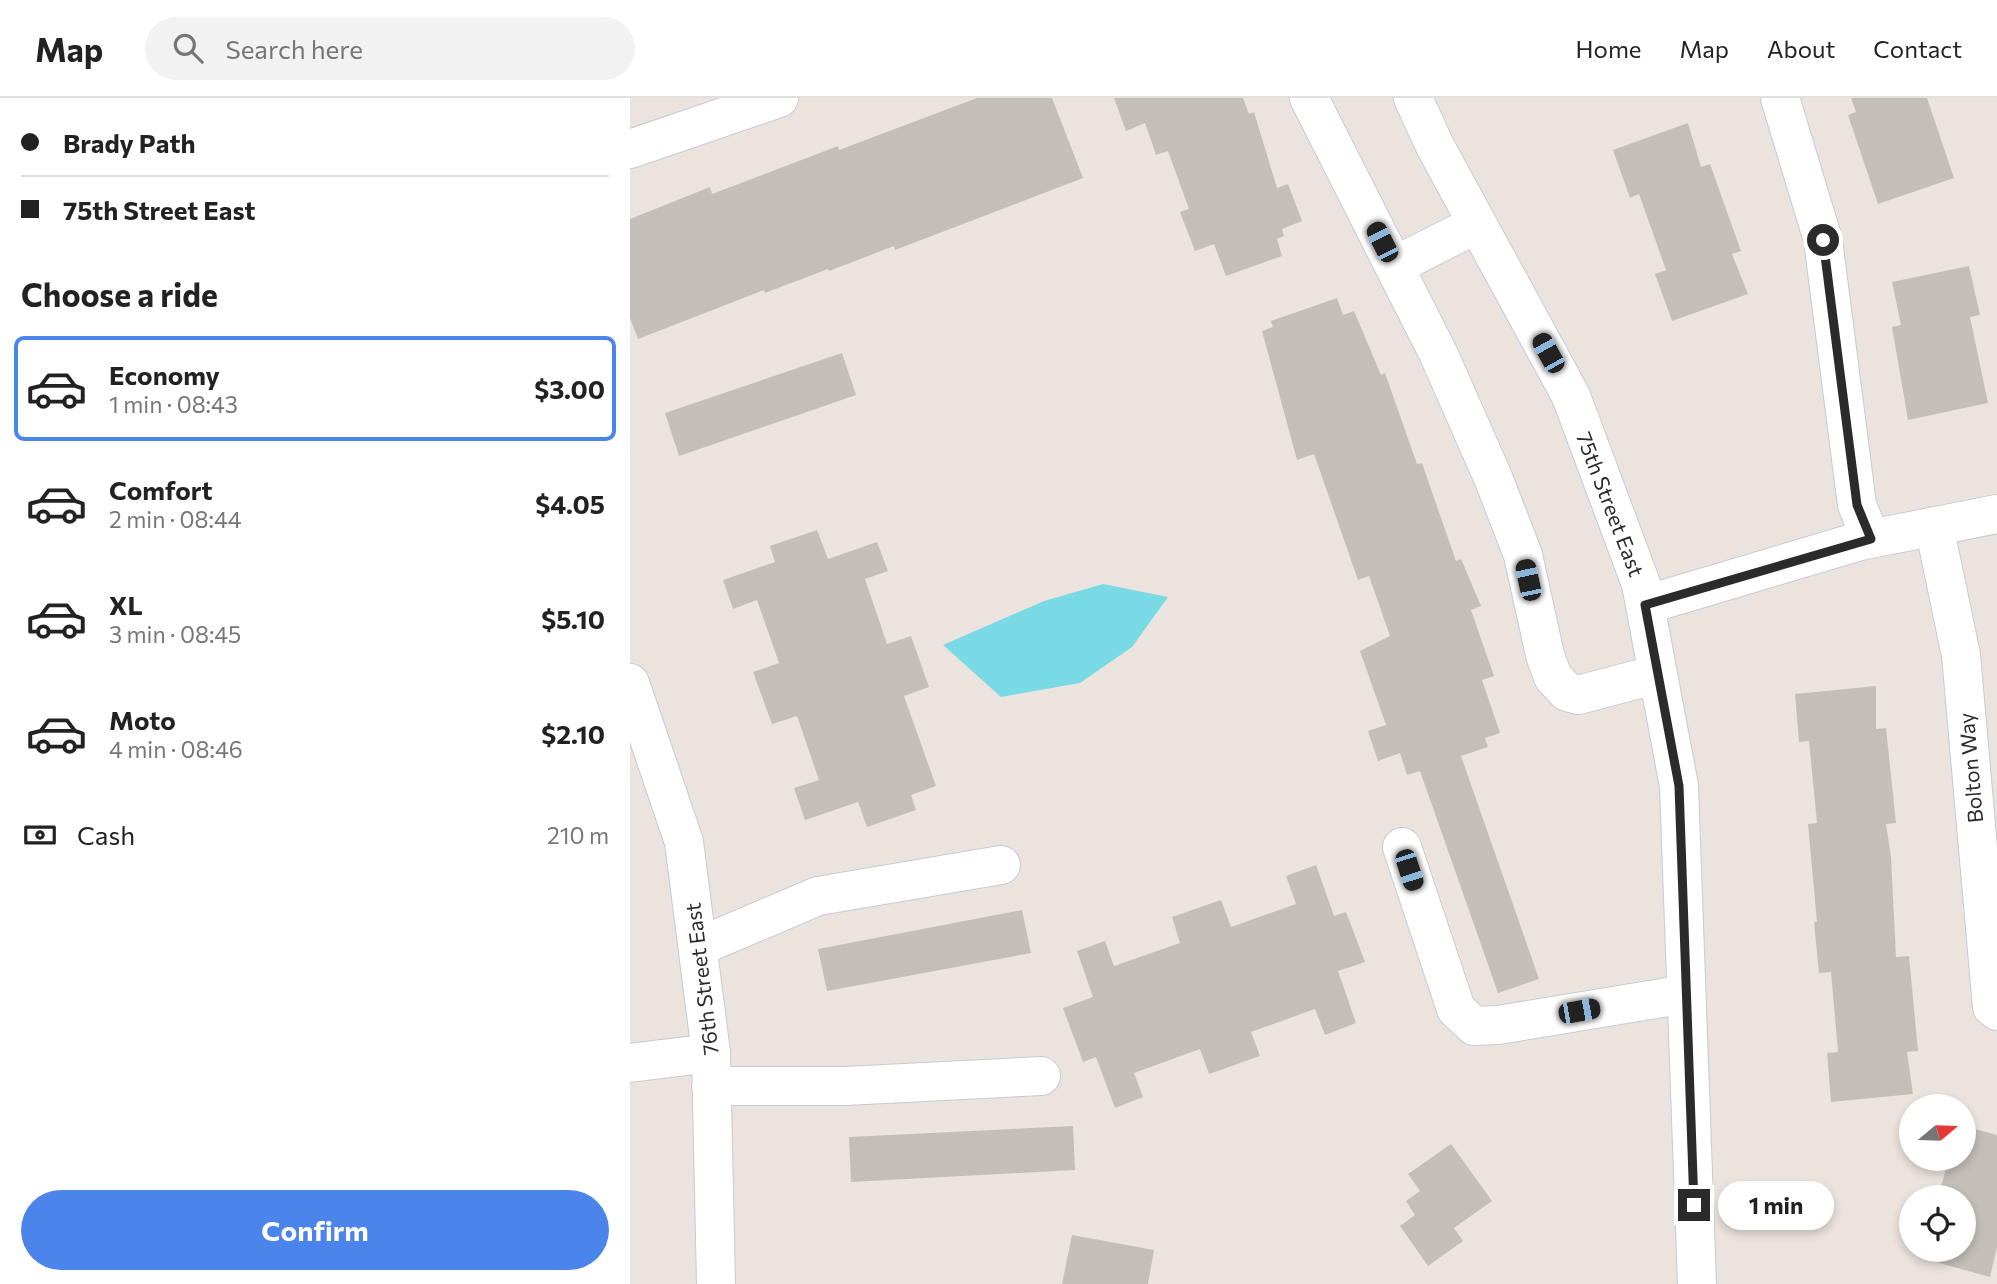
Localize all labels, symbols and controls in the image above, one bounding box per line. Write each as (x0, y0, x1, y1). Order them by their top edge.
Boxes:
search box (145, 17, 635, 80)
text: Map (35, 28, 103, 69)
icon: search (169, 29, 207, 67)
text: Search here (225, 33, 363, 64)
text: Home (1576, 34, 1642, 63)
text: Map (1680, 34, 1729, 63)
text: About (1767, 34, 1835, 63)
text: Contact (1873, 34, 1962, 63)
text: Brady Path (63, 127, 195, 158)
text: 75th Street East (63, 194, 255, 225)
car (1364, 219, 1401, 265)
route start (1807, 224, 1839, 256)
text: Choose a ride (21, 274, 218, 314)
car (1529, 330, 1568, 376)
icon: car (25, 357, 88, 420)
text: Economy (109, 359, 220, 390)
text: $3.00 (534, 373, 605, 404)
text: 1 min · 08:43 (109, 390, 238, 418)
street label: 75th Street East (1572, 428, 1650, 580)
icon: car (25, 472, 88, 535)
text: Comfort (109, 474, 212, 505)
text: $4.05 (535, 488, 605, 519)
text: 2 min · 08:44 (109, 505, 242, 533)
car (1514, 557, 1543, 603)
icon: car (25, 587, 88, 650)
text: XL (109, 589, 143, 620)
text: $5.10 (541, 603, 605, 634)
text: 3 min · 08:45 (109, 620, 241, 648)
icon: car (25, 702, 88, 765)
text: Moto (109, 704, 176, 735)
street label: Bolton Way (1953, 712, 1987, 824)
text: $2.10 (541, 718, 605, 749)
text: 4 min · 08:46 (109, 735, 243, 763)
icon: cash (21, 816, 59, 854)
text: Cash (77, 819, 135, 850)
text: 210 m (547, 821, 609, 849)
car (1393, 847, 1426, 893)
street label: 76th Street East (679, 901, 723, 1057)
car (1557, 997, 1602, 1025)
north arrow (1899, 1094, 1976, 1171)
map controls (1899, 1094, 1976, 1262)
callout: 1 min (1718, 1180, 1834, 1230)
button: locate (1899, 1185, 1976, 1262)
route end (1678, 1189, 1710, 1221)
button: Confirm (21, 1190, 609, 1270)
text: 1 min (1749, 1191, 1803, 1219)

